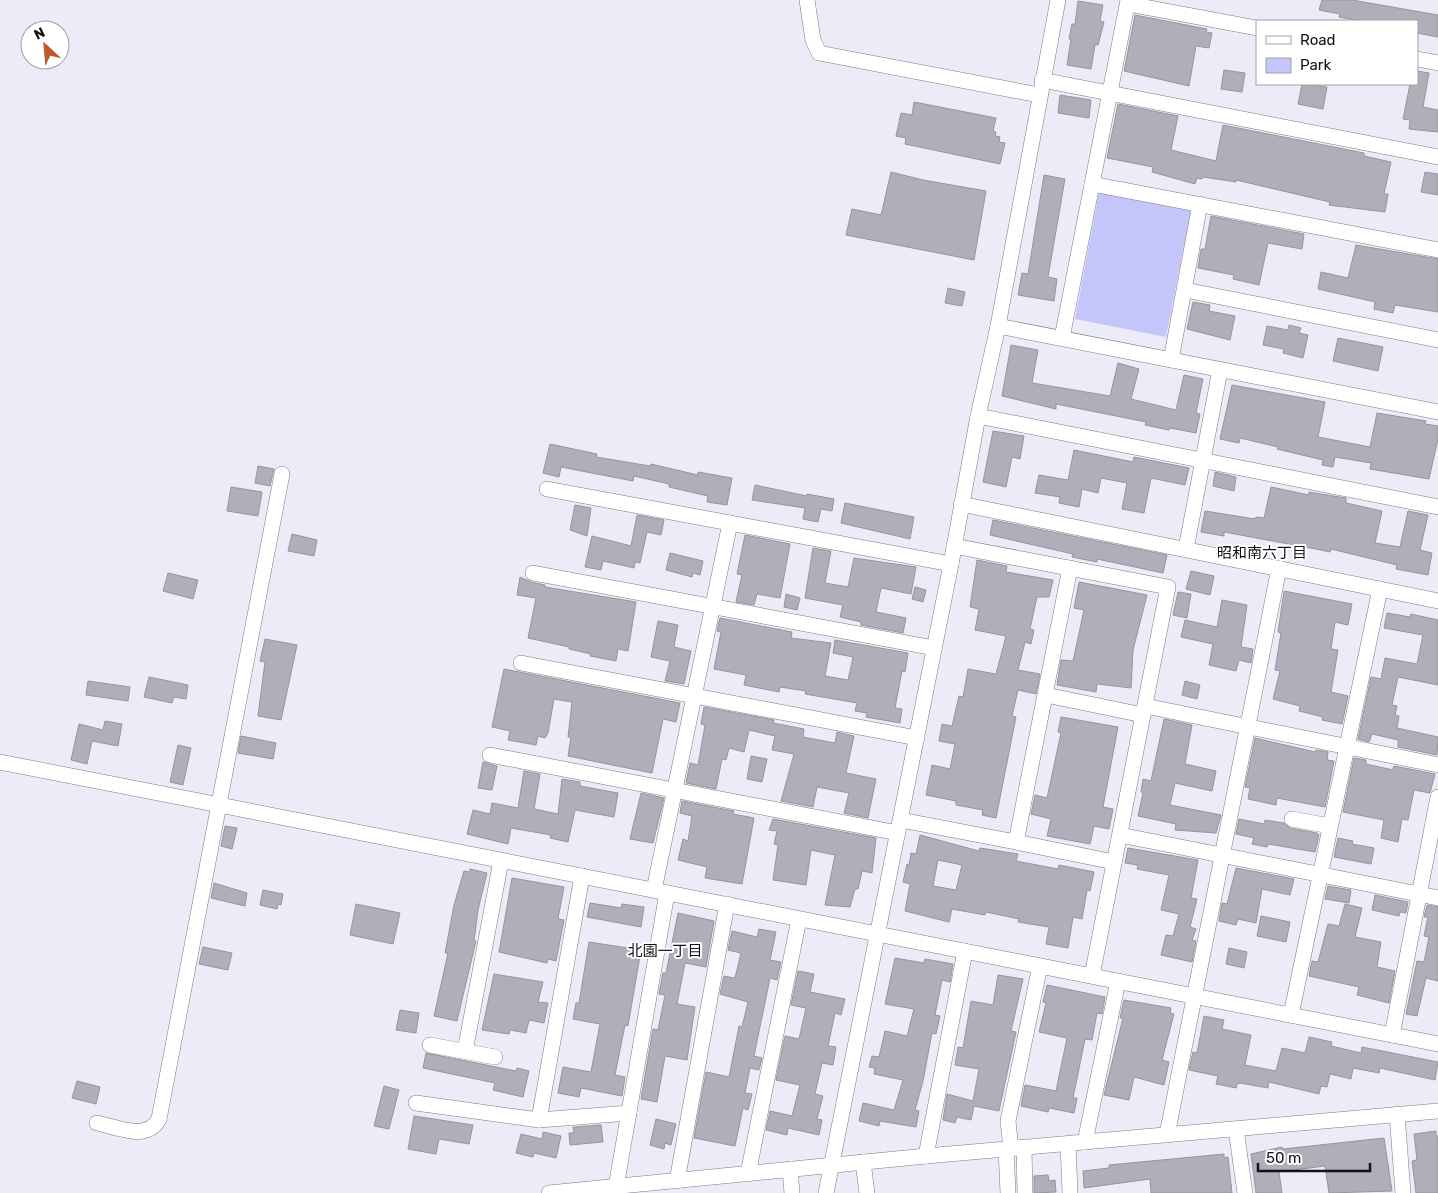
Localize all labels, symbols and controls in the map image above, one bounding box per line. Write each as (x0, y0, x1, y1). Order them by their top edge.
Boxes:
north arrow (20, 20, 70, 70)
legend (1256, 20, 1418, 85)
text: N (31, 24, 48, 44)
text: Road (1300, 31, 1336, 49)
text: Park (1300, 56, 1331, 74)
district label: 昭和南六丁目 (1217, 544, 1307, 562)
district label: 北園一丁目 (627, 942, 703, 960)
scale bar (1258, 1140, 1370, 1172)
text: 50 m (1266, 1149, 1301, 1167)

